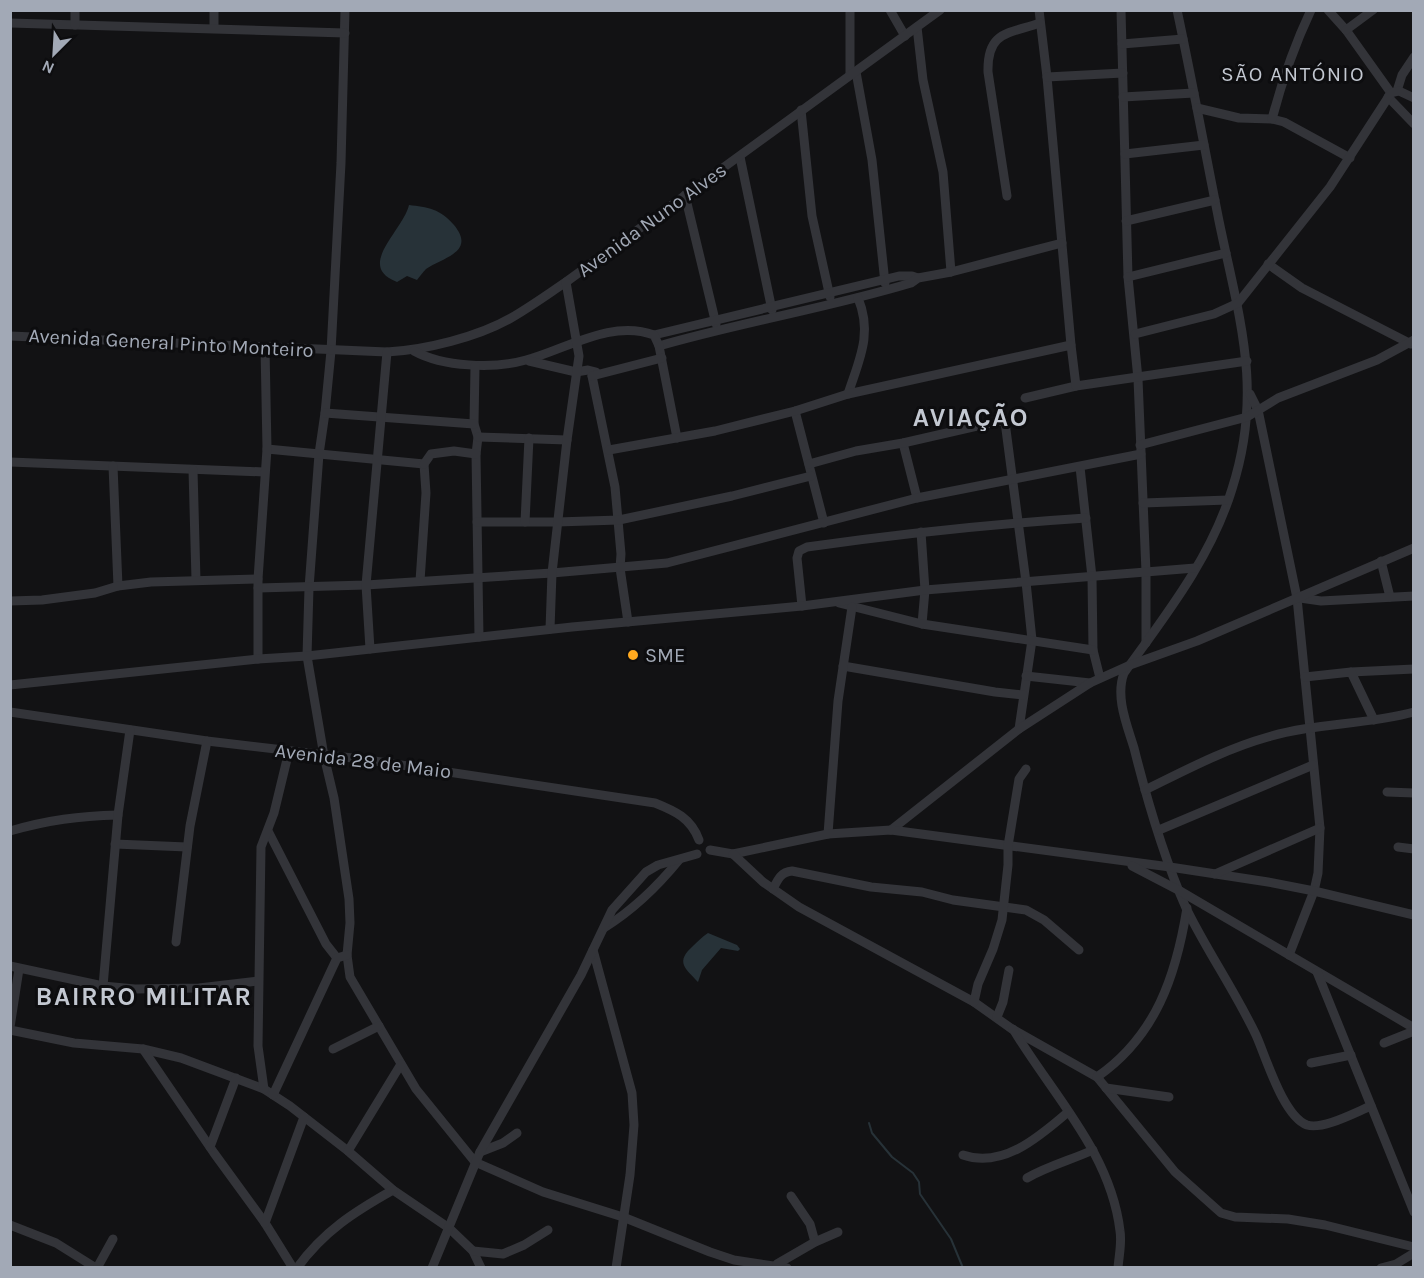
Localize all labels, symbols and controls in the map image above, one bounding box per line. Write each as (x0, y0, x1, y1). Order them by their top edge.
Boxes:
north arrow (24, 24, 84, 84)
text: N (39, 56, 57, 78)
district label: SÃO ANTÓNIO (1221, 62, 1365, 86)
street label: Avenida Nuno Alves (573, 158, 731, 282)
street label: Avenida General Pinto Monteiro (28, 324, 314, 362)
district label: AVIAÇÃO (913, 402, 1029, 433)
place label: SME (645, 644, 685, 667)
marker: SME (626, 648, 640, 662)
street label: Avenida 28 de Maio (274, 739, 452, 783)
district label: BAIRRO MILITAR (36, 981, 252, 1012)

